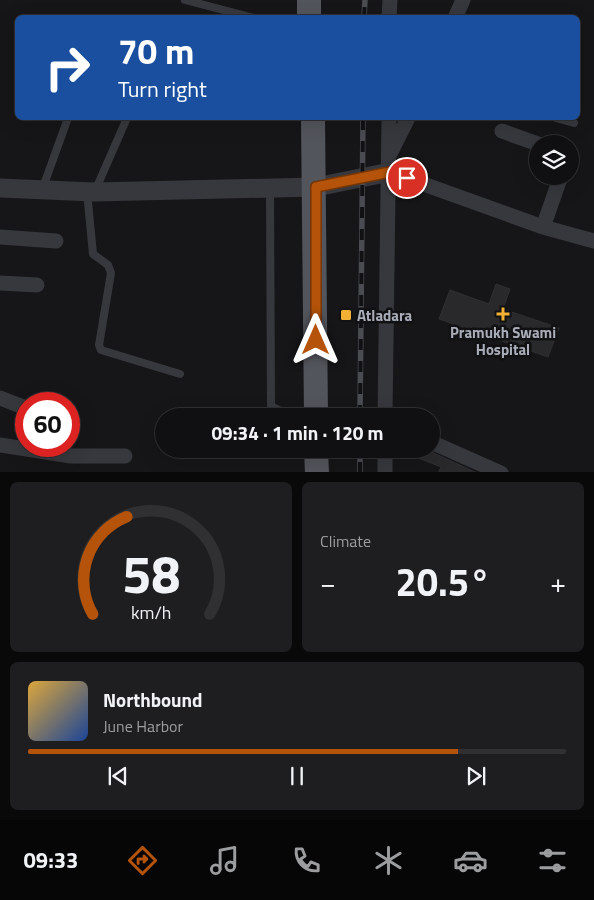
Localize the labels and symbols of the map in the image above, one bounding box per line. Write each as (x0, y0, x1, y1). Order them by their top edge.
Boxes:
pin (386, 157, 428, 199)
place label: Atladara (357, 304, 413, 327)
marker: Pramukh Swami Hospital (496, 307, 510, 321)
marker: Atladara (339, 308, 353, 322)
position arrow (289, 313, 341, 365)
place label: Pramukh Swami Hospital (450, 321, 556, 361)
speed limit sign: 60 (15, 392, 80, 457)

